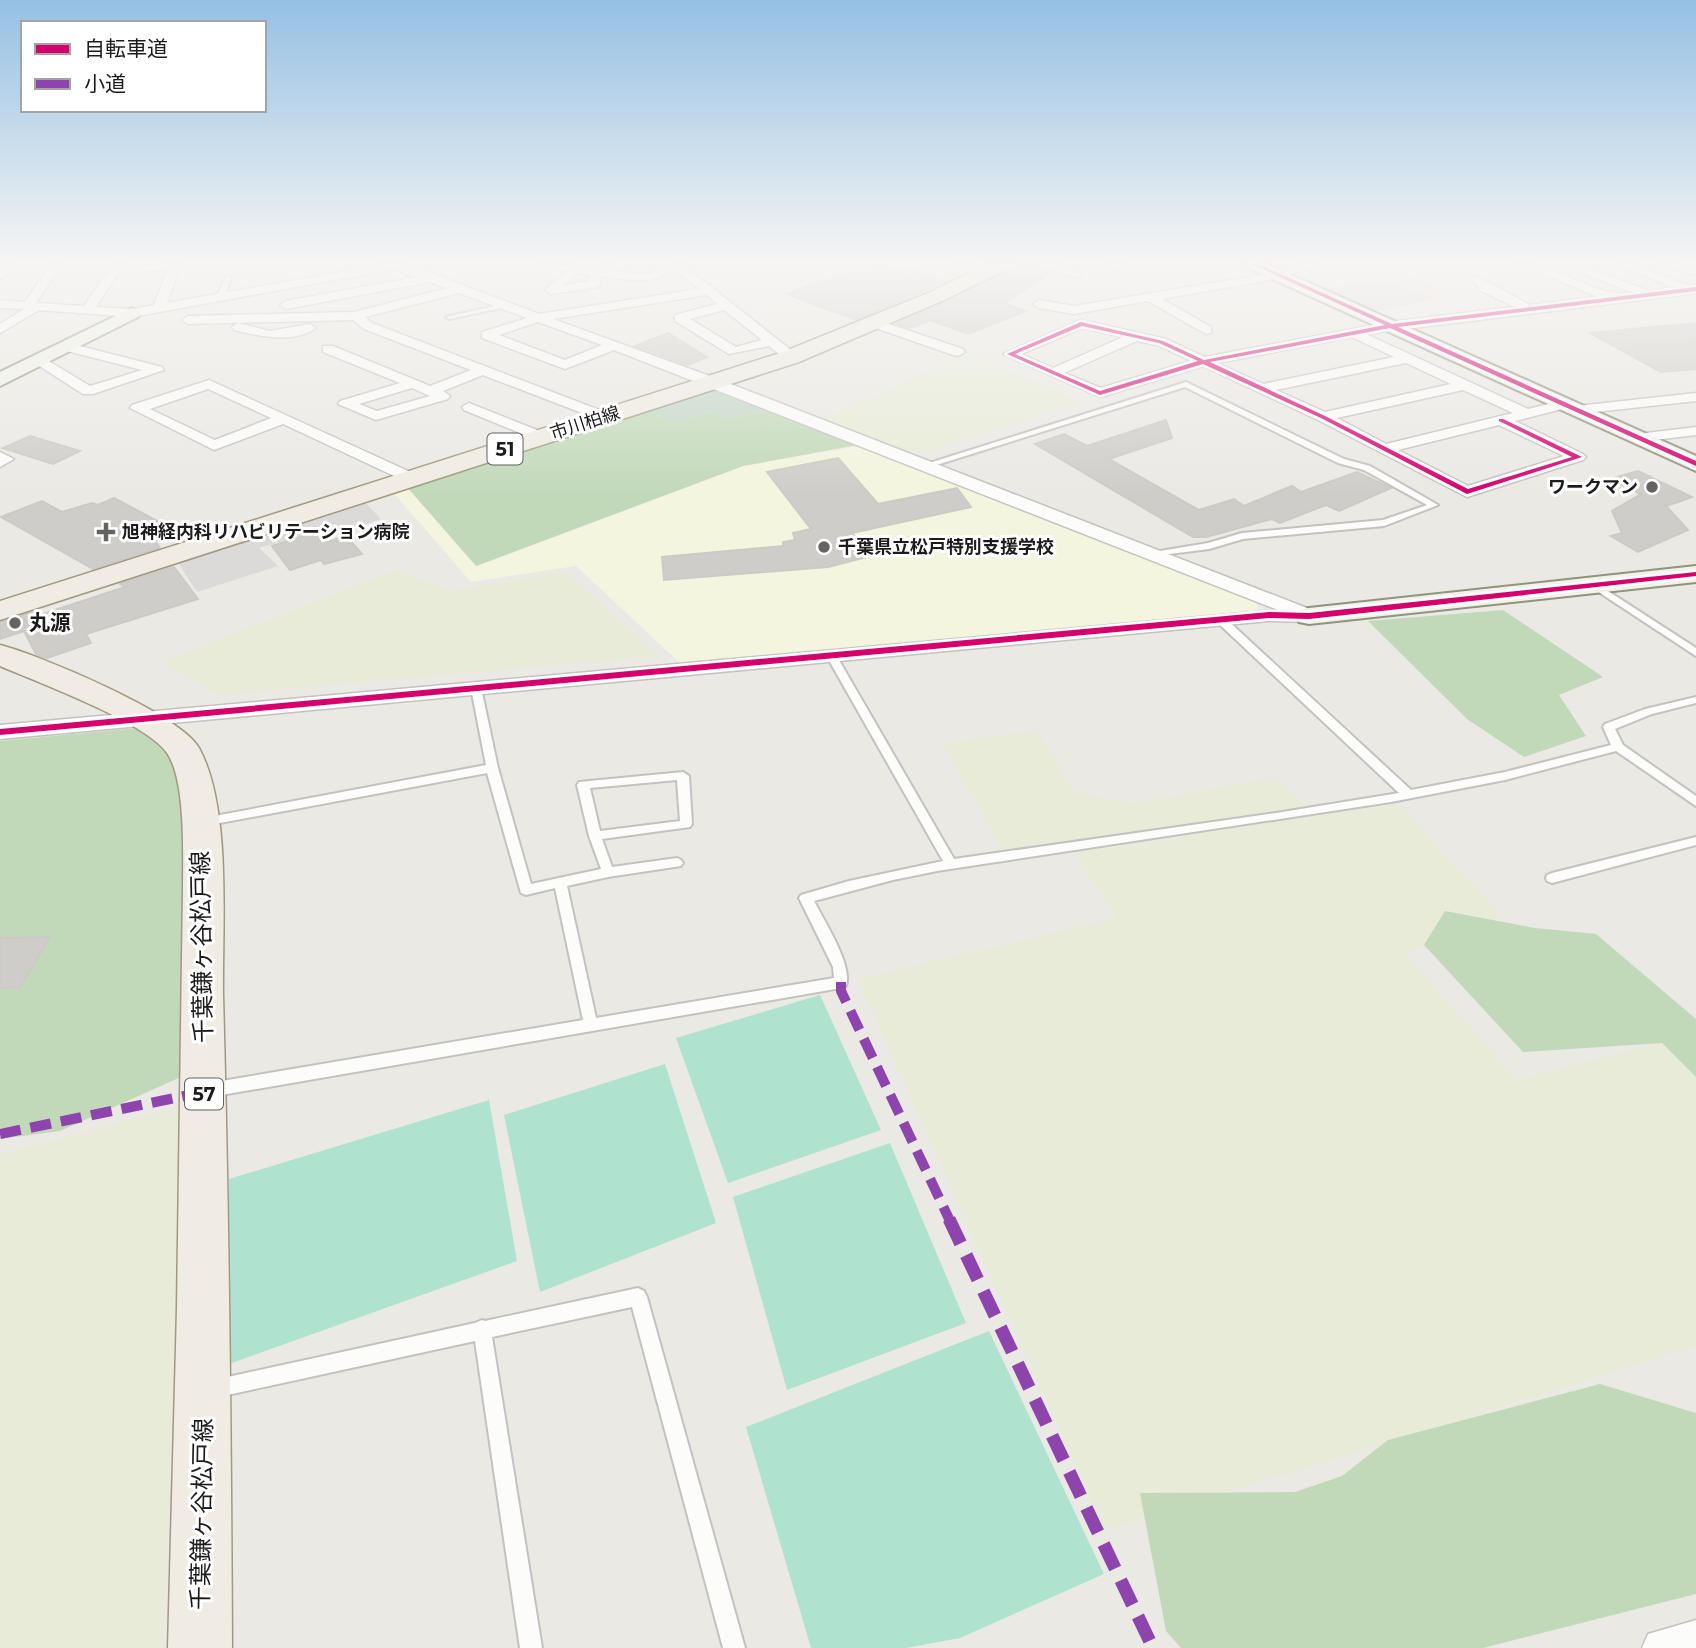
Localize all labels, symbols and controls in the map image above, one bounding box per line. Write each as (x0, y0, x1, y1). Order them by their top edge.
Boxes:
legend (21, 21, 266, 112)
text: 自転車道 (84, 36, 168, 61)
text: 小道 (84, 71, 126, 96)
street label: 市川柏線 (547, 401, 623, 445)
road number: 51 (488, 433, 522, 464)
place label: ワークマン (1548, 476, 1638, 498)
marker: ワークマン (1644, 479, 1660, 495)
place label: 旭神経内科リハビリテーション病院 (122, 521, 410, 543)
marker: 旭神経内科リハビリテーション病院 (96, 522, 116, 542)
place label: 千葉県立松戸特別支援学校 (838, 536, 1054, 558)
marker: 千葉県立松戸特別支援学校 (816, 539, 832, 555)
place label: 丸源 (29, 610, 71, 635)
marker: 丸源 (7, 615, 23, 631)
street label: 千葉鎌ヶ谷松戸線 (185, 851, 218, 1043)
road number: 57 (185, 1078, 223, 1110)
street label: 千葉鎌ヶ谷松戸線 (185, 1418, 218, 1610)

